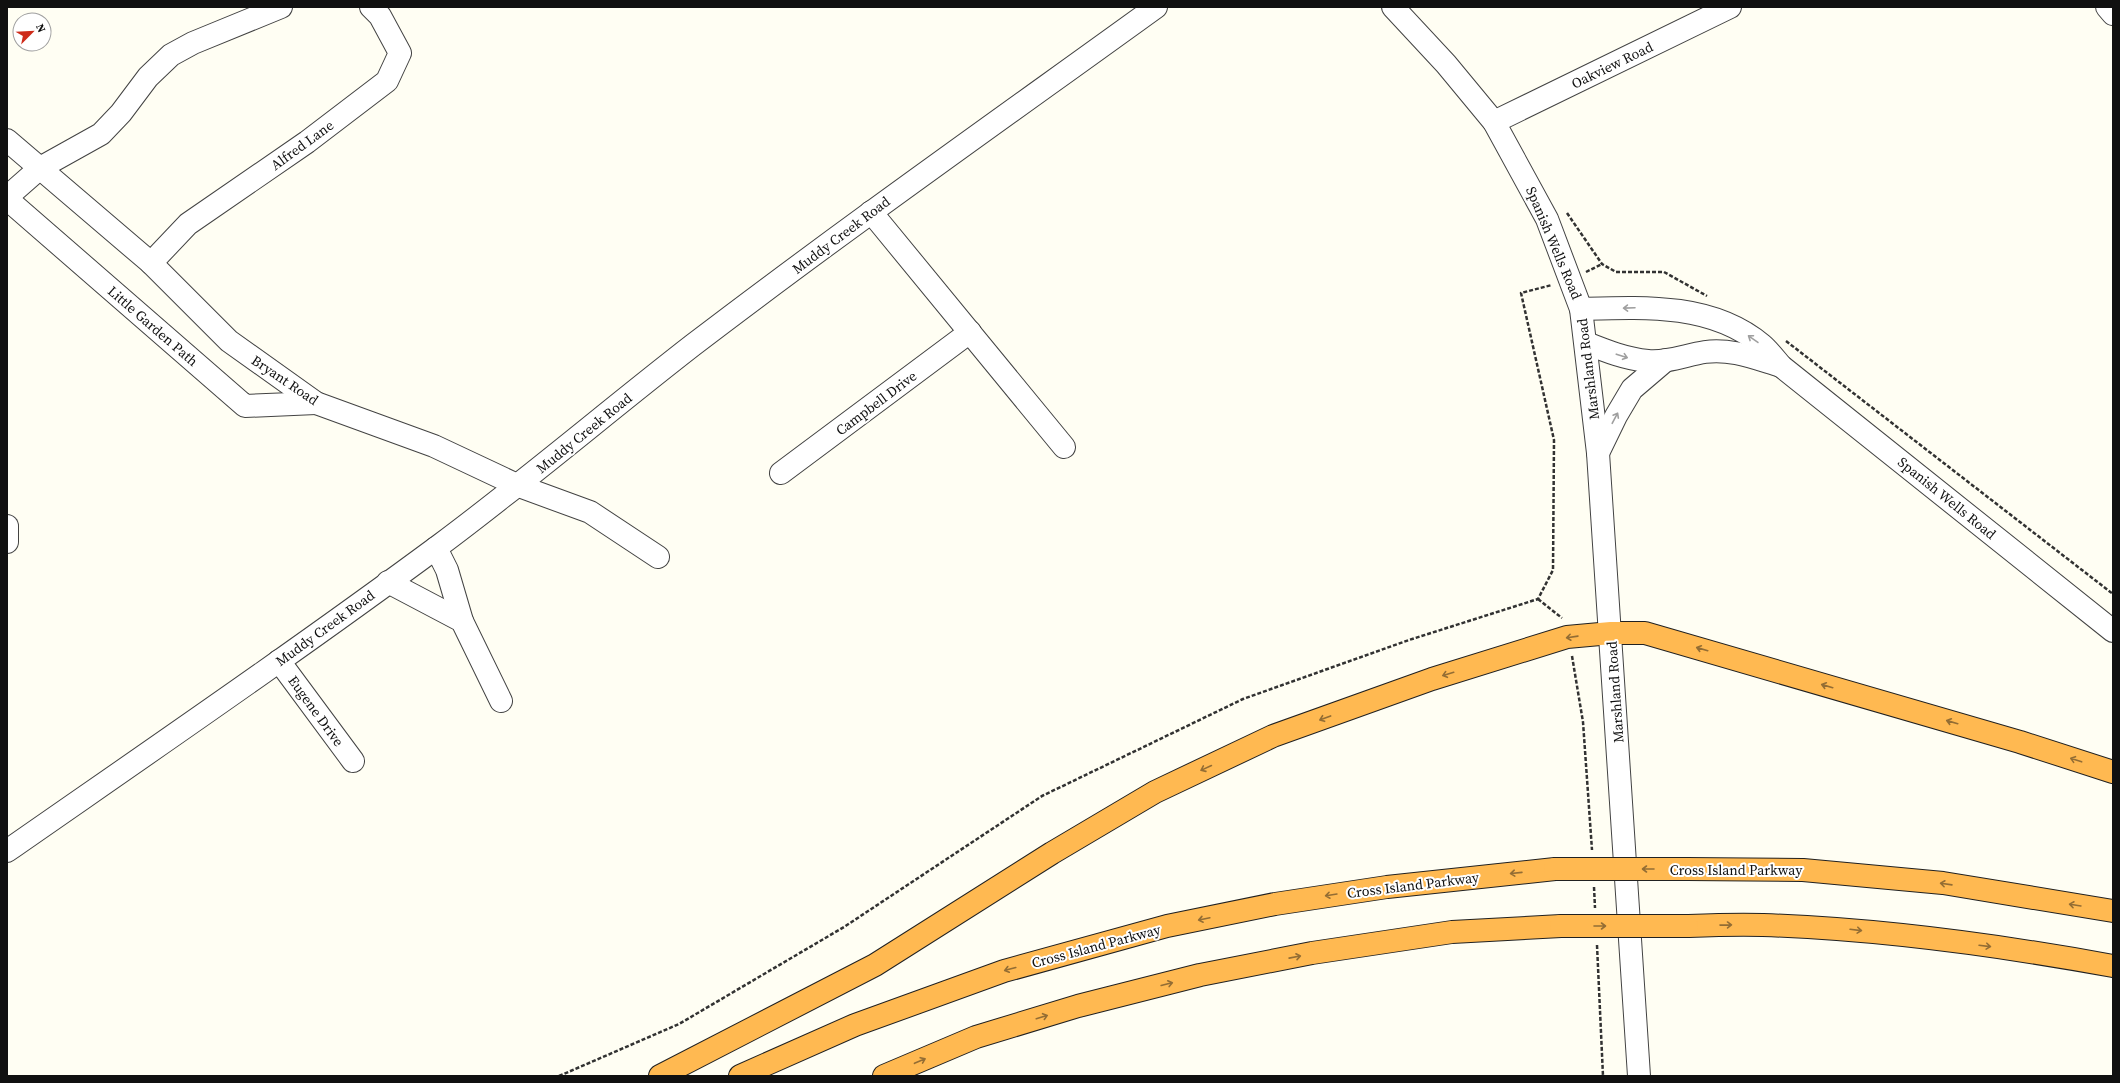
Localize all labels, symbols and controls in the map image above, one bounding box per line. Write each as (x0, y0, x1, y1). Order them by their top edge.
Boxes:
north arrow (12, 12, 52, 52)
text: N (32, 21, 49, 35)
street label: Oakview Road (1568, 37, 1656, 93)
street label: Alfred Lane (266, 115, 338, 175)
street label: Spanish Wells Road (1521, 183, 1587, 303)
street label: Muddy Creek Road (788, 191, 894, 278)
street label: Little Garden Path (103, 281, 203, 371)
one-way arrow (1623, 304, 1636, 312)
street label: Marshland Road (1572, 317, 1604, 421)
one-way arrow (1748, 335, 1759, 343)
street label: Bryant Road (248, 350, 322, 410)
one-way arrow (1616, 353, 1629, 360)
street label: Campbell Drive (831, 366, 921, 440)
street label: Muddy Creek Road (532, 388, 636, 478)
one-way arrow (1612, 412, 1619, 424)
street label: Spanish Wells Road (1894, 452, 2000, 544)
street label: Muddy Creek Road (271, 585, 379, 671)
one-way arrow (1566, 633, 1579, 641)
street label: Marshland Road (1601, 640, 1629, 744)
one-way arrow (1696, 645, 1709, 652)
street label: Eugene Drive (283, 671, 349, 751)
one-way arrow (1442, 671, 1455, 678)
one-way arrow (1821, 682, 1834, 689)
one-way arrow (1320, 714, 1332, 722)
one-way arrow (1945, 718, 1958, 725)
one-way arrow (2070, 756, 2083, 763)
one-way arrow (1200, 765, 1212, 772)
street label: Cross Island Parkway (1670, 860, 1803, 880)
one-way arrow (1642, 865, 1655, 873)
street label: Cross Island Parkway (1346, 867, 1481, 903)
one-way arrow (1510, 870, 1523, 877)
one-way arrow (1940, 880, 1953, 888)
one-way arrow (1325, 891, 1338, 899)
one-way arrow (2068, 901, 2081, 909)
one-way arrow (1197, 915, 1210, 923)
street label: Cross Island Parkway (1029, 919, 1163, 973)
one-way arrow (1719, 921, 1732, 929)
one-way arrow (1593, 922, 1606, 930)
one-way arrow (1849, 927, 1862, 934)
one-way arrow (1978, 942, 1991, 950)
one-way arrow (1288, 952, 1301, 960)
one-way arrow (1004, 966, 1017, 973)
one-way arrow (1161, 979, 1174, 987)
one-way arrow (1035, 1013, 1048, 1020)
one-way arrow (913, 1057, 925, 1064)

